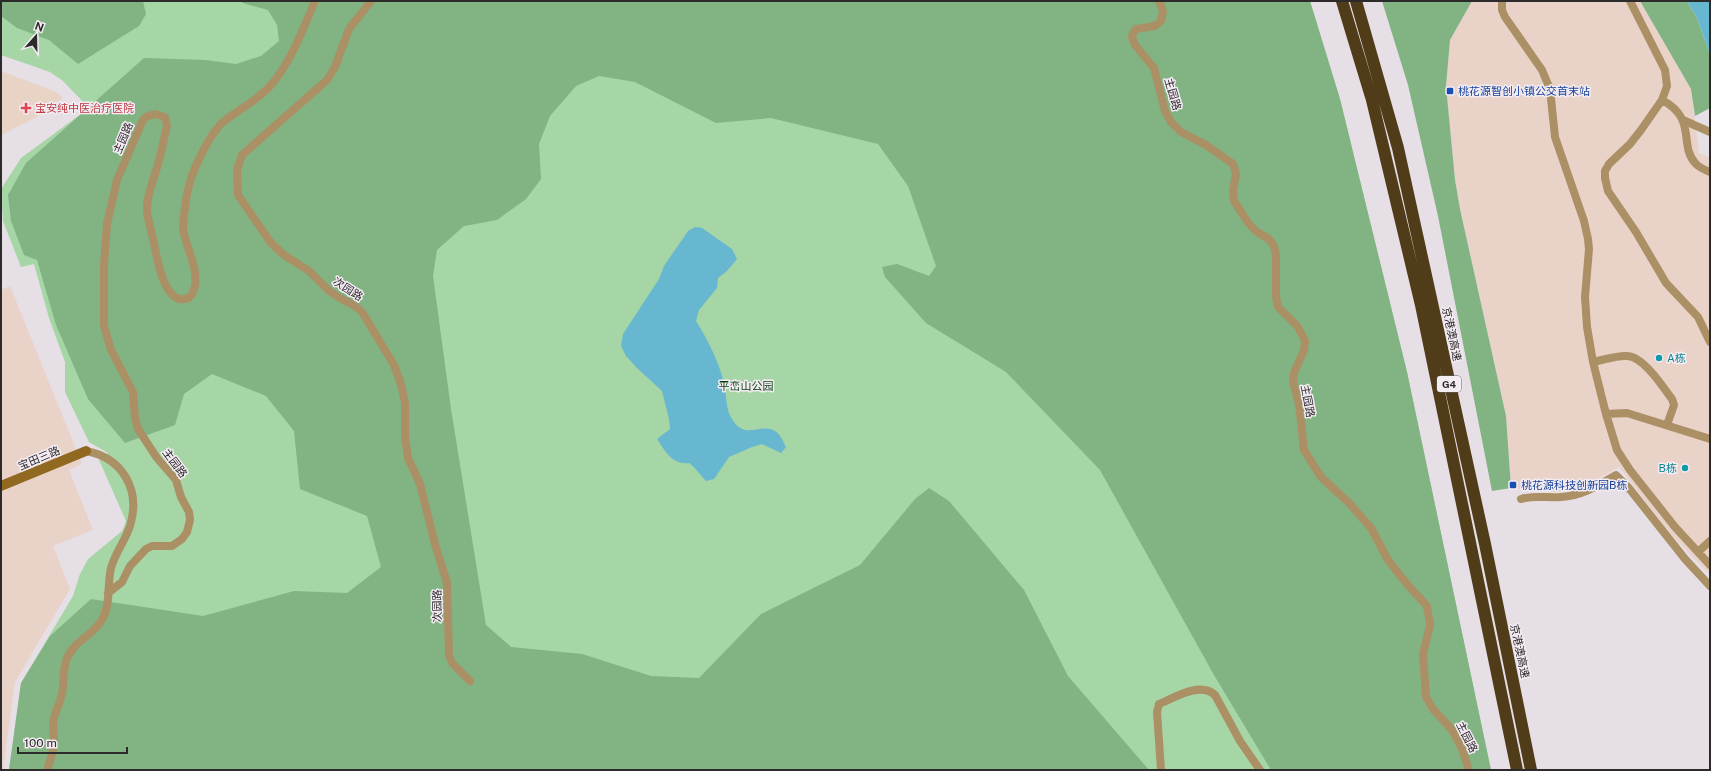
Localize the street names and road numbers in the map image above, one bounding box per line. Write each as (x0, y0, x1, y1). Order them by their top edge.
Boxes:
street label: 主园路 (1163, 76, 1183, 112)
street label: 主园路 (111, 120, 135, 156)
street label: 次园路 (331, 275, 365, 303)
street label: 京港澳高速 (1440, 306, 1464, 362)
road number: G4 (1437, 376, 1461, 392)
street label: 主园路 (1299, 384, 1317, 418)
street label: 宝田三路 (16, 444, 62, 472)
street label: 主园路 (160, 446, 190, 480)
street label: 次园路 (431, 589, 443, 623)
street label: 京港澳高速 (1508, 623, 1532, 679)
street label: 主园路 (1454, 720, 1480, 754)

